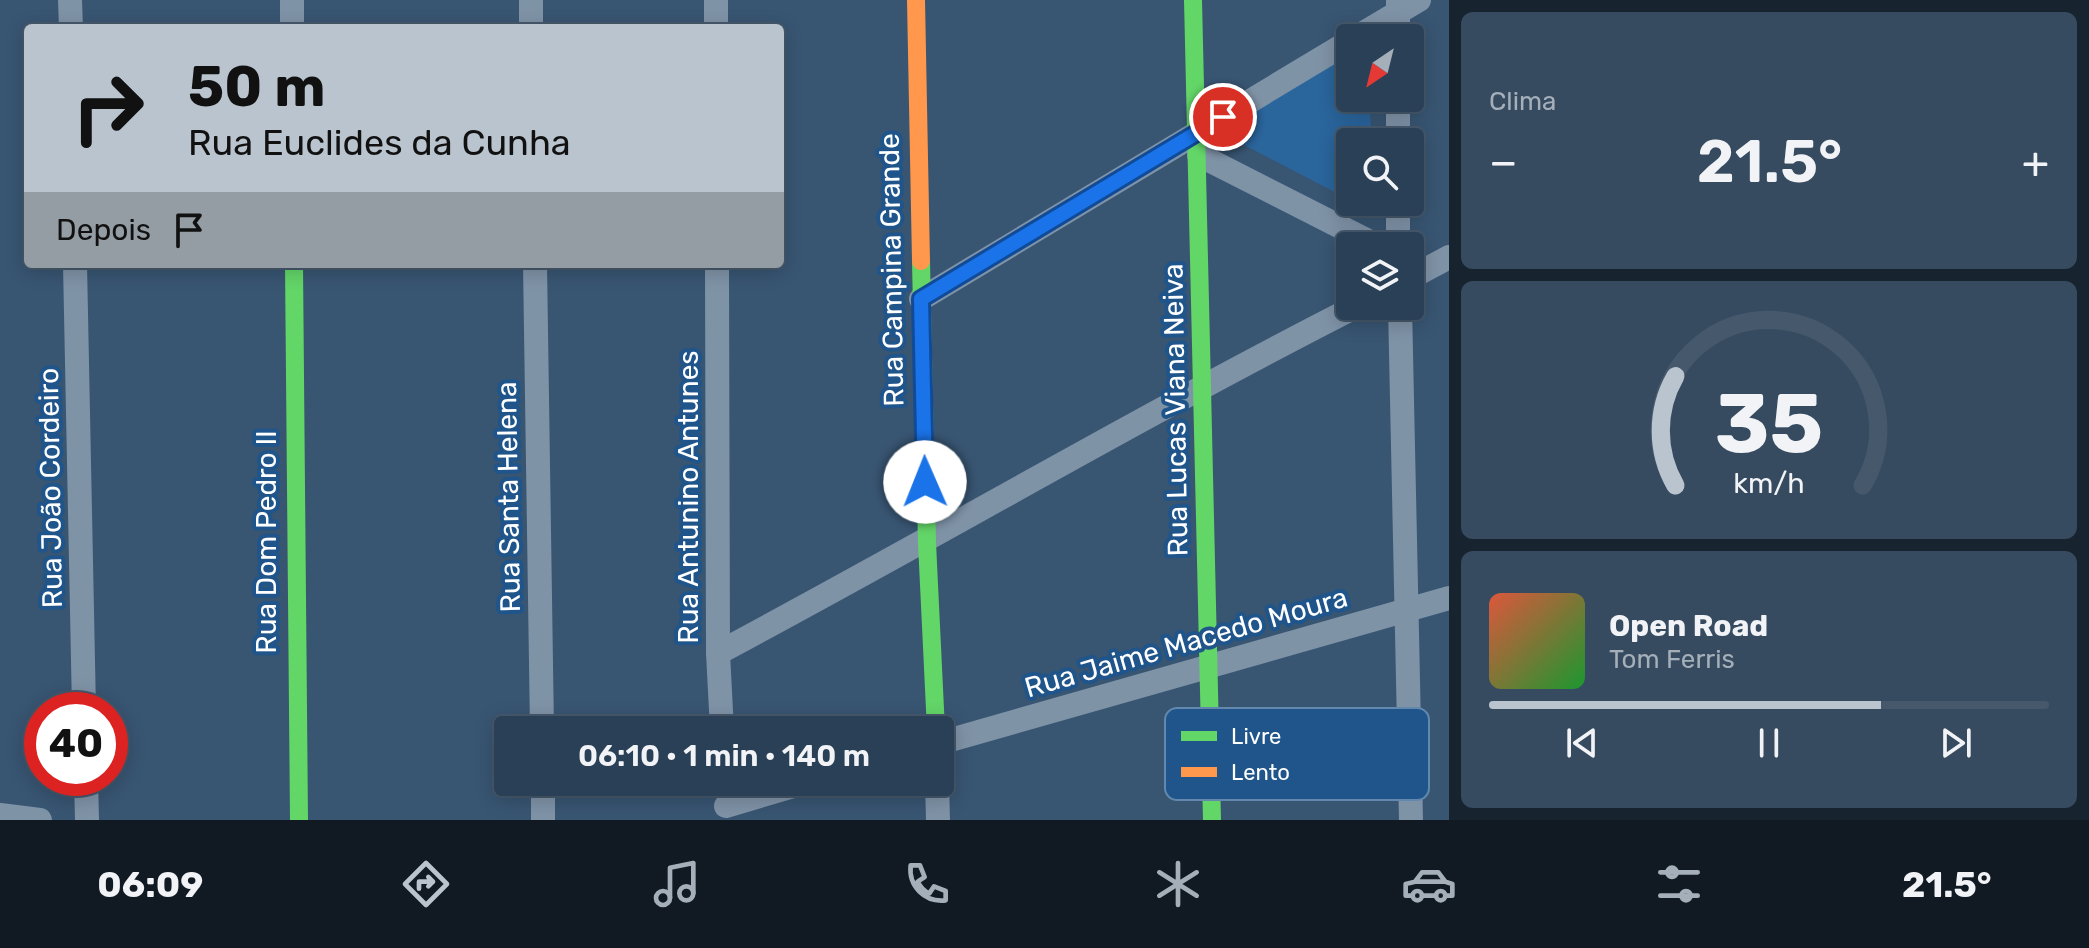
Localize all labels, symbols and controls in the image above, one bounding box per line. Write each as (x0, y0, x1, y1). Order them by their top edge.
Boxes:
north arrow (1336, 24, 1424, 112)
map controls (1336, 24, 1424, 320)
text: 50 m (188, 54, 325, 120)
icon: right (56, 56, 160, 160)
pin (1189, 83, 1257, 151)
text: Clima (1489, 86, 1556, 117)
icon: arrive (1201, 95, 1245, 139)
text: Rua Euclides da Cunha (188, 121, 571, 164)
text: 21.5° (1697, 126, 1842, 197)
button: search (1336, 128, 1424, 216)
street label: Rua Campina Grande (873, 133, 910, 407)
text: − (1489, 136, 1518, 188)
text: + (2022, 136, 2049, 188)
icon: arrive (167, 208, 211, 252)
text: Depois (56, 212, 151, 248)
button: layers (1336, 232, 1424, 320)
street label: Rua Lucas Viana Neiva (1156, 263, 1195, 557)
street label: Rua Antunino Antunes (672, 350, 705, 644)
street label: Rua João Cordeiro (32, 368, 69, 608)
text: 35 (1715, 374, 1823, 473)
street label: Rua Santa Helena (490, 381, 527, 613)
street label: Rua Dom Pedro II (250, 430, 283, 654)
position arrow (883, 440, 967, 524)
text: km/h (1733, 466, 1805, 500)
street label: Rua Jaime Macedo Moura (1021, 581, 1351, 704)
text: Open Road (1609, 608, 1768, 644)
text: Tom Ferris (1609, 644, 1735, 675)
speed limit sign: 40 (24, 692, 128, 796)
legend (1165, 708, 1429, 800)
icon: previous (1560, 721, 1604, 765)
icon: pause (1747, 721, 1791, 765)
icon: next (1934, 721, 1978, 765)
text: Livre (1231, 723, 1281, 750)
text: 06:10 · 1 min · 140 m (578, 738, 870, 774)
text: Lento (1231, 759, 1290, 786)
icon: directions (398, 856, 454, 912)
icon: music (649, 856, 705, 912)
icon: phone (899, 856, 955, 912)
icon: climate (1150, 856, 1206, 912)
icon: car (1401, 856, 1457, 912)
icon: filters (1651, 856, 1707, 912)
text: 06:09 (97, 863, 203, 906)
text: 21.5° (1902, 863, 1992, 906)

